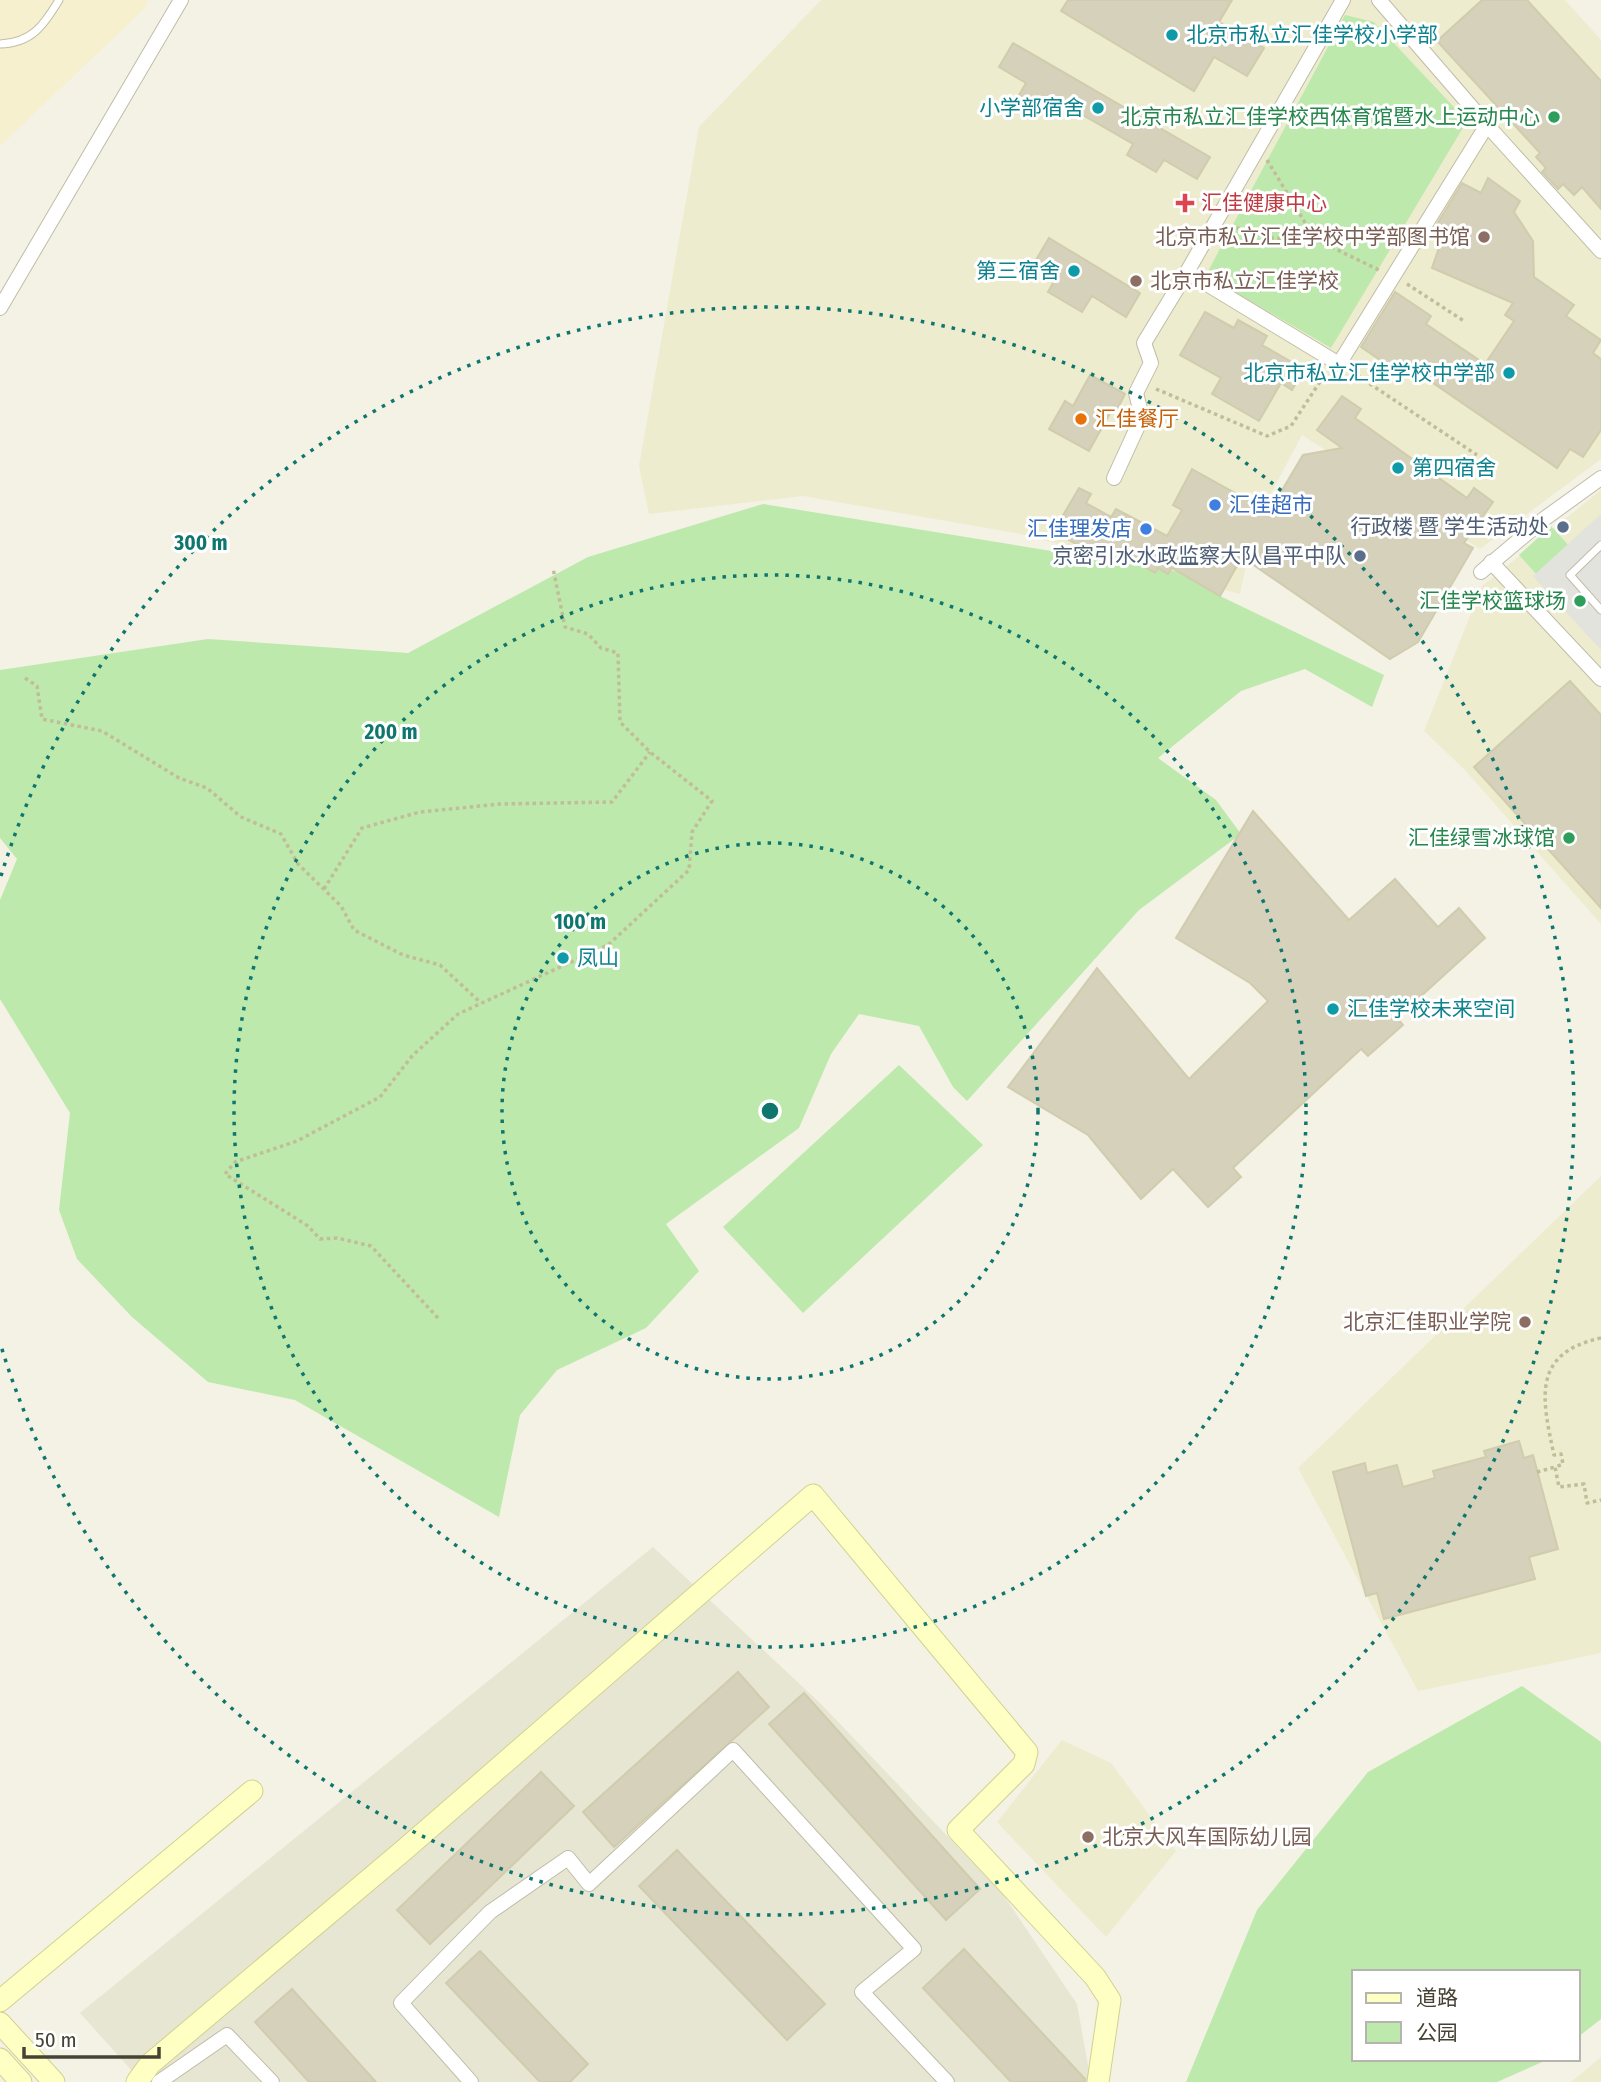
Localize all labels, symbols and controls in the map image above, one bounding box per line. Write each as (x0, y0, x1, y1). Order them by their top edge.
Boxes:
place label: 北京市私立汇佳学校小学部 (1186, 22, 1438, 48)
marker: 北京市私立汇佳学校小学部 (1164, 27, 1180, 43)
place label: 小学部宿舍 (979, 95, 1084, 121)
marker: 小学部宿舍 (1090, 100, 1106, 116)
place label: 北京市私立汇佳学校西体育馆暨水上运动中心 (1120, 104, 1540, 130)
marker: 北京市私立汇佳学校西体育馆暨水上运动中心 (1546, 109, 1562, 125)
place label: 汇佳健康中心 (1201, 190, 1327, 216)
marker: 汇佳健康中心 (1175, 193, 1195, 213)
place label: 北京市私立汇佳学校中学部图书馆 (1155, 224, 1470, 250)
marker: 北京市私立汇佳学校中学部图书馆 (1476, 229, 1492, 245)
place label: 第三宿舍 (976, 258, 1060, 284)
marker: 第三宿舍 (1066, 263, 1082, 279)
place label: 北京市私立汇佳学校 (1150, 268, 1339, 294)
marker: 北京市私立汇佳学校 (1128, 273, 1144, 289)
place label: 北京市私立汇佳学校中学部 (1243, 360, 1495, 386)
marker: 北京市私立汇佳学校中学部 (1501, 365, 1517, 381)
place label: 汇佳餐厅 (1095, 406, 1179, 432)
marker: 汇佳餐厅 (1073, 411, 1089, 427)
place label: 第四宿舍 (1412, 455, 1496, 481)
marker: 第四宿舍 (1390, 460, 1406, 476)
place label: 汇佳超市 (1229, 492, 1313, 518)
marker: 汇佳超市 (1207, 497, 1223, 513)
place label: 行政楼 暨 学生活动处 (1350, 514, 1549, 540)
place label: 汇佳理发店 (1027, 516, 1132, 542)
marker: 行政楼 暨 学生活动处 (1555, 519, 1571, 535)
marker: 汇佳理发店 (1138, 521, 1154, 537)
text: 300 m (173, 530, 228, 556)
place label: 京密引水水政监察大队昌平中队 (1052, 543, 1346, 569)
marker: 京密引水水政监察大队昌平中队 (1352, 548, 1368, 564)
place label: 汇佳学校篮球场 (1419, 588, 1566, 614)
marker: 汇佳学校篮球场 (1572, 593, 1588, 609)
text: 200 m (363, 719, 418, 745)
place label: 汇佳绿雪冰球馆 (1408, 825, 1555, 851)
marker: 汇佳绿雪冰球馆 (1561, 830, 1577, 846)
text: 100 m (554, 909, 606, 935)
place label: 凤山 (577, 945, 619, 971)
marker: 凤山 (555, 950, 571, 966)
place label: 汇佳学校未来空间 (1347, 996, 1515, 1022)
marker: 汇佳学校未来空间 (1325, 1001, 1341, 1017)
centre of rings (758, 1099, 782, 1123)
place label: 北京汇佳职业学院 (1343, 1309, 1511, 1335)
marker: 北京汇佳职业学院 (1517, 1314, 1533, 1330)
place label: 北京大风车国际幼儿园 (1102, 1824, 1312, 1850)
marker: 北京大风车国际幼儿园 (1080, 1829, 1096, 1845)
legend (1352, 1970, 1580, 2061)
text: 道路 (1416, 1985, 1458, 2011)
scale bar (24, 2016, 159, 2060)
text: 公园 (1416, 2020, 1458, 2046)
text: 50 m (35, 2027, 77, 2053)

